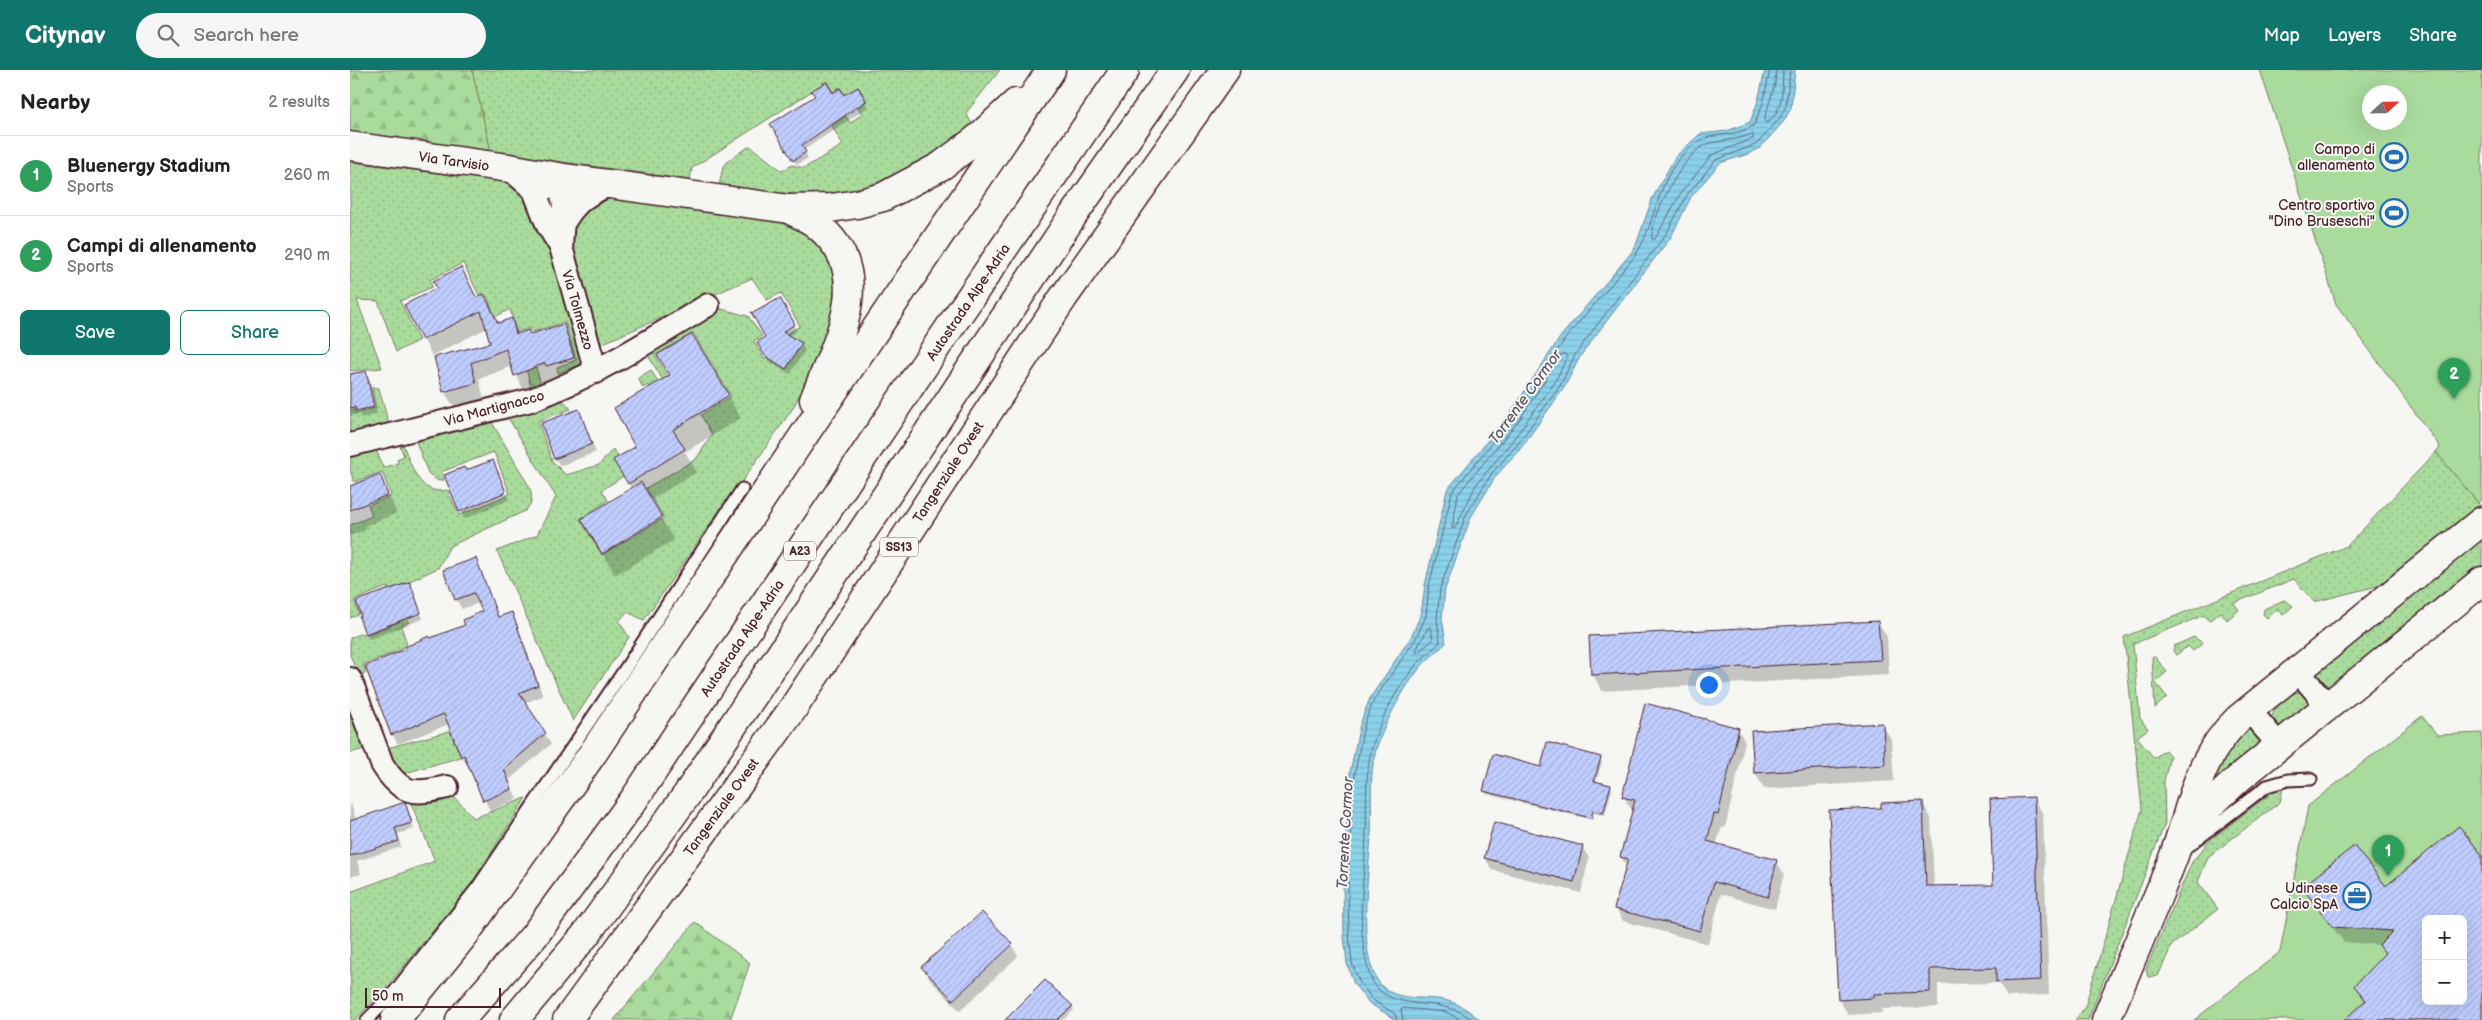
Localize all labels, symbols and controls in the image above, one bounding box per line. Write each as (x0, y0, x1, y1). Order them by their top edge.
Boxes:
search box (136, 13, 486, 58)
text: Citynav (25, 21, 106, 50)
icon: search (154, 21, 182, 49)
text: Search here (194, 24, 299, 47)
text: Map (2264, 25, 2300, 46)
text: Layers (2328, 25, 2381, 46)
text: Share (2409, 25, 2457, 46)
north arrow (2362, 85, 2407, 130)
text: Nearby (20, 90, 90, 115)
text: 2 results (268, 93, 330, 112)
place label: Campo di allenamento (2297, 141, 2375, 174)
sports icon: Campo di allenamento (2379, 142, 2409, 172)
street label: Via Tarvisio (417, 148, 490, 175)
text: Bluenergy Stadium (67, 155, 231, 178)
text: 1 (33, 166, 39, 185)
text: 260 m (284, 166, 330, 185)
text: Sports (67, 178, 114, 197)
place label: Centro sportivo "Dino Bruseschi" (2268, 197, 2375, 230)
sports icon: Centro sportivo "Dino Bruseschi" (2379, 198, 2409, 228)
text: Campi di allenamento (67, 235, 257, 258)
street label: Autostrada Alpe-Adria (923, 241, 1014, 364)
text: 2 (31, 246, 41, 265)
text: 290 m (284, 246, 330, 265)
text: Sports (67, 258, 114, 277)
street label: Via Tolmezzo (558, 268, 597, 352)
button: Save (20, 310, 170, 355)
button: Share (180, 310, 330, 355)
water label: Torrente Cormor (1485, 345, 1567, 448)
pin: 2 (2438, 358, 2470, 399)
street label: Via Martignacco (442, 387, 546, 430)
street label: Tangenziale Ovest (909, 418, 988, 526)
road number: SS13 (880, 538, 918, 557)
road number: A23 (784, 542, 816, 561)
street label: Autostrada Alpe-Adria (697, 577, 788, 700)
your location (1696, 672, 1722, 698)
street label: Tangenziale Ovest (680, 754, 763, 860)
water label: Torrente Cormor (1333, 775, 1358, 890)
pin: 1 (2372, 835, 2404, 876)
place label: Udinese Calcio SpA (2270, 880, 2338, 913)
office icon: Udinese Calcio SpA (2342, 881, 2372, 911)
map controls (2422, 915, 2467, 1005)
button: + (2422, 915, 2467, 960)
button: − (2422, 960, 2467, 1005)
scale bar (365, 985, 501, 1008)
text: 50 m (372, 988, 404, 1005)

